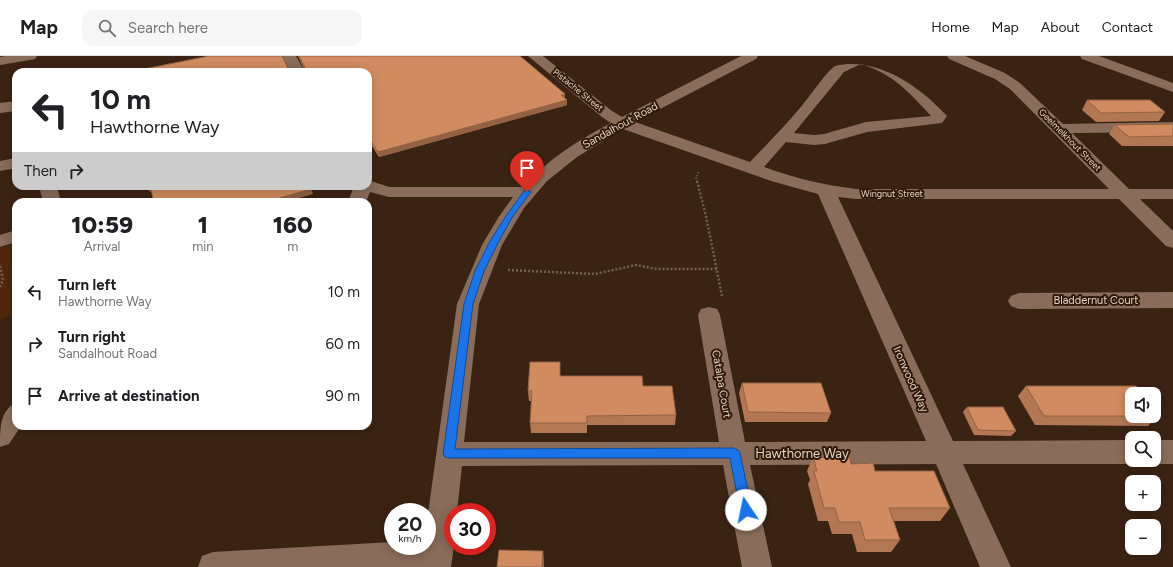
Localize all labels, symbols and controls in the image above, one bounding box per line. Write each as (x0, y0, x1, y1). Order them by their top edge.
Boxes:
search box (82, 10, 362, 46)
text: Map (20, 16, 58, 39)
icon: search (96, 17, 118, 39)
text: Search here (128, 19, 208, 37)
text: Home (931, 19, 970, 36)
text: Map (992, 19, 1019, 36)
text: About (1041, 19, 1080, 36)
text: Contact (1102, 19, 1153, 36)
street label: Pistache Street (551, 66, 606, 114)
text: 10 m (90, 82, 151, 116)
icon: left (24, 84, 76, 136)
street label: Sandalhout Road (580, 99, 660, 151)
street label: Geelmelkhout Street (1037, 106, 1104, 174)
text: Hawthorne Way (90, 116, 219, 138)
pin (510, 151, 544, 192)
icon: arrive (516, 157, 538, 179)
icon: right (65, 160, 87, 182)
text: Then (24, 162, 57, 180)
street label: Wingnut Street (861, 188, 924, 199)
text: 10:59 (71, 210, 133, 239)
text: 1 (198, 210, 208, 239)
text: 160 (273, 210, 313, 239)
text: Arrival (84, 239, 120, 254)
text: min (192, 239, 214, 254)
text: m (287, 239, 298, 254)
text: Turn left (58, 276, 116, 294)
icon: left (24, 281, 46, 303)
text: 10 m (328, 283, 360, 301)
text: Hawthorne Way (58, 294, 151, 309)
street label: Bladdernut Court (1054, 294, 1138, 307)
text: Turn right (58, 328, 126, 346)
icon: right (24, 333, 46, 355)
text: 60 m (325, 335, 360, 353)
street label: Ironwood Way (890, 344, 931, 414)
text: Sandalhout Road (58, 346, 157, 361)
street label: Catalpa Court (709, 349, 734, 419)
icon: arrive (24, 385, 46, 407)
text: Arrive at destination (58, 387, 199, 405)
text: 90 m (325, 387, 360, 405)
map controls (1125, 387, 1161, 555)
button: sound (1125, 387, 1161, 423)
button: search (1125, 431, 1161, 467)
street label: Hawthorne Way (755, 446, 849, 461)
button: + (1125, 475, 1161, 511)
position arrow (725, 489, 767, 531)
speed limit sign: 30 (444, 503, 496, 555)
text: 20 (398, 512, 422, 536)
button: − (1125, 519, 1161, 555)
text: km/h (399, 532, 421, 545)

